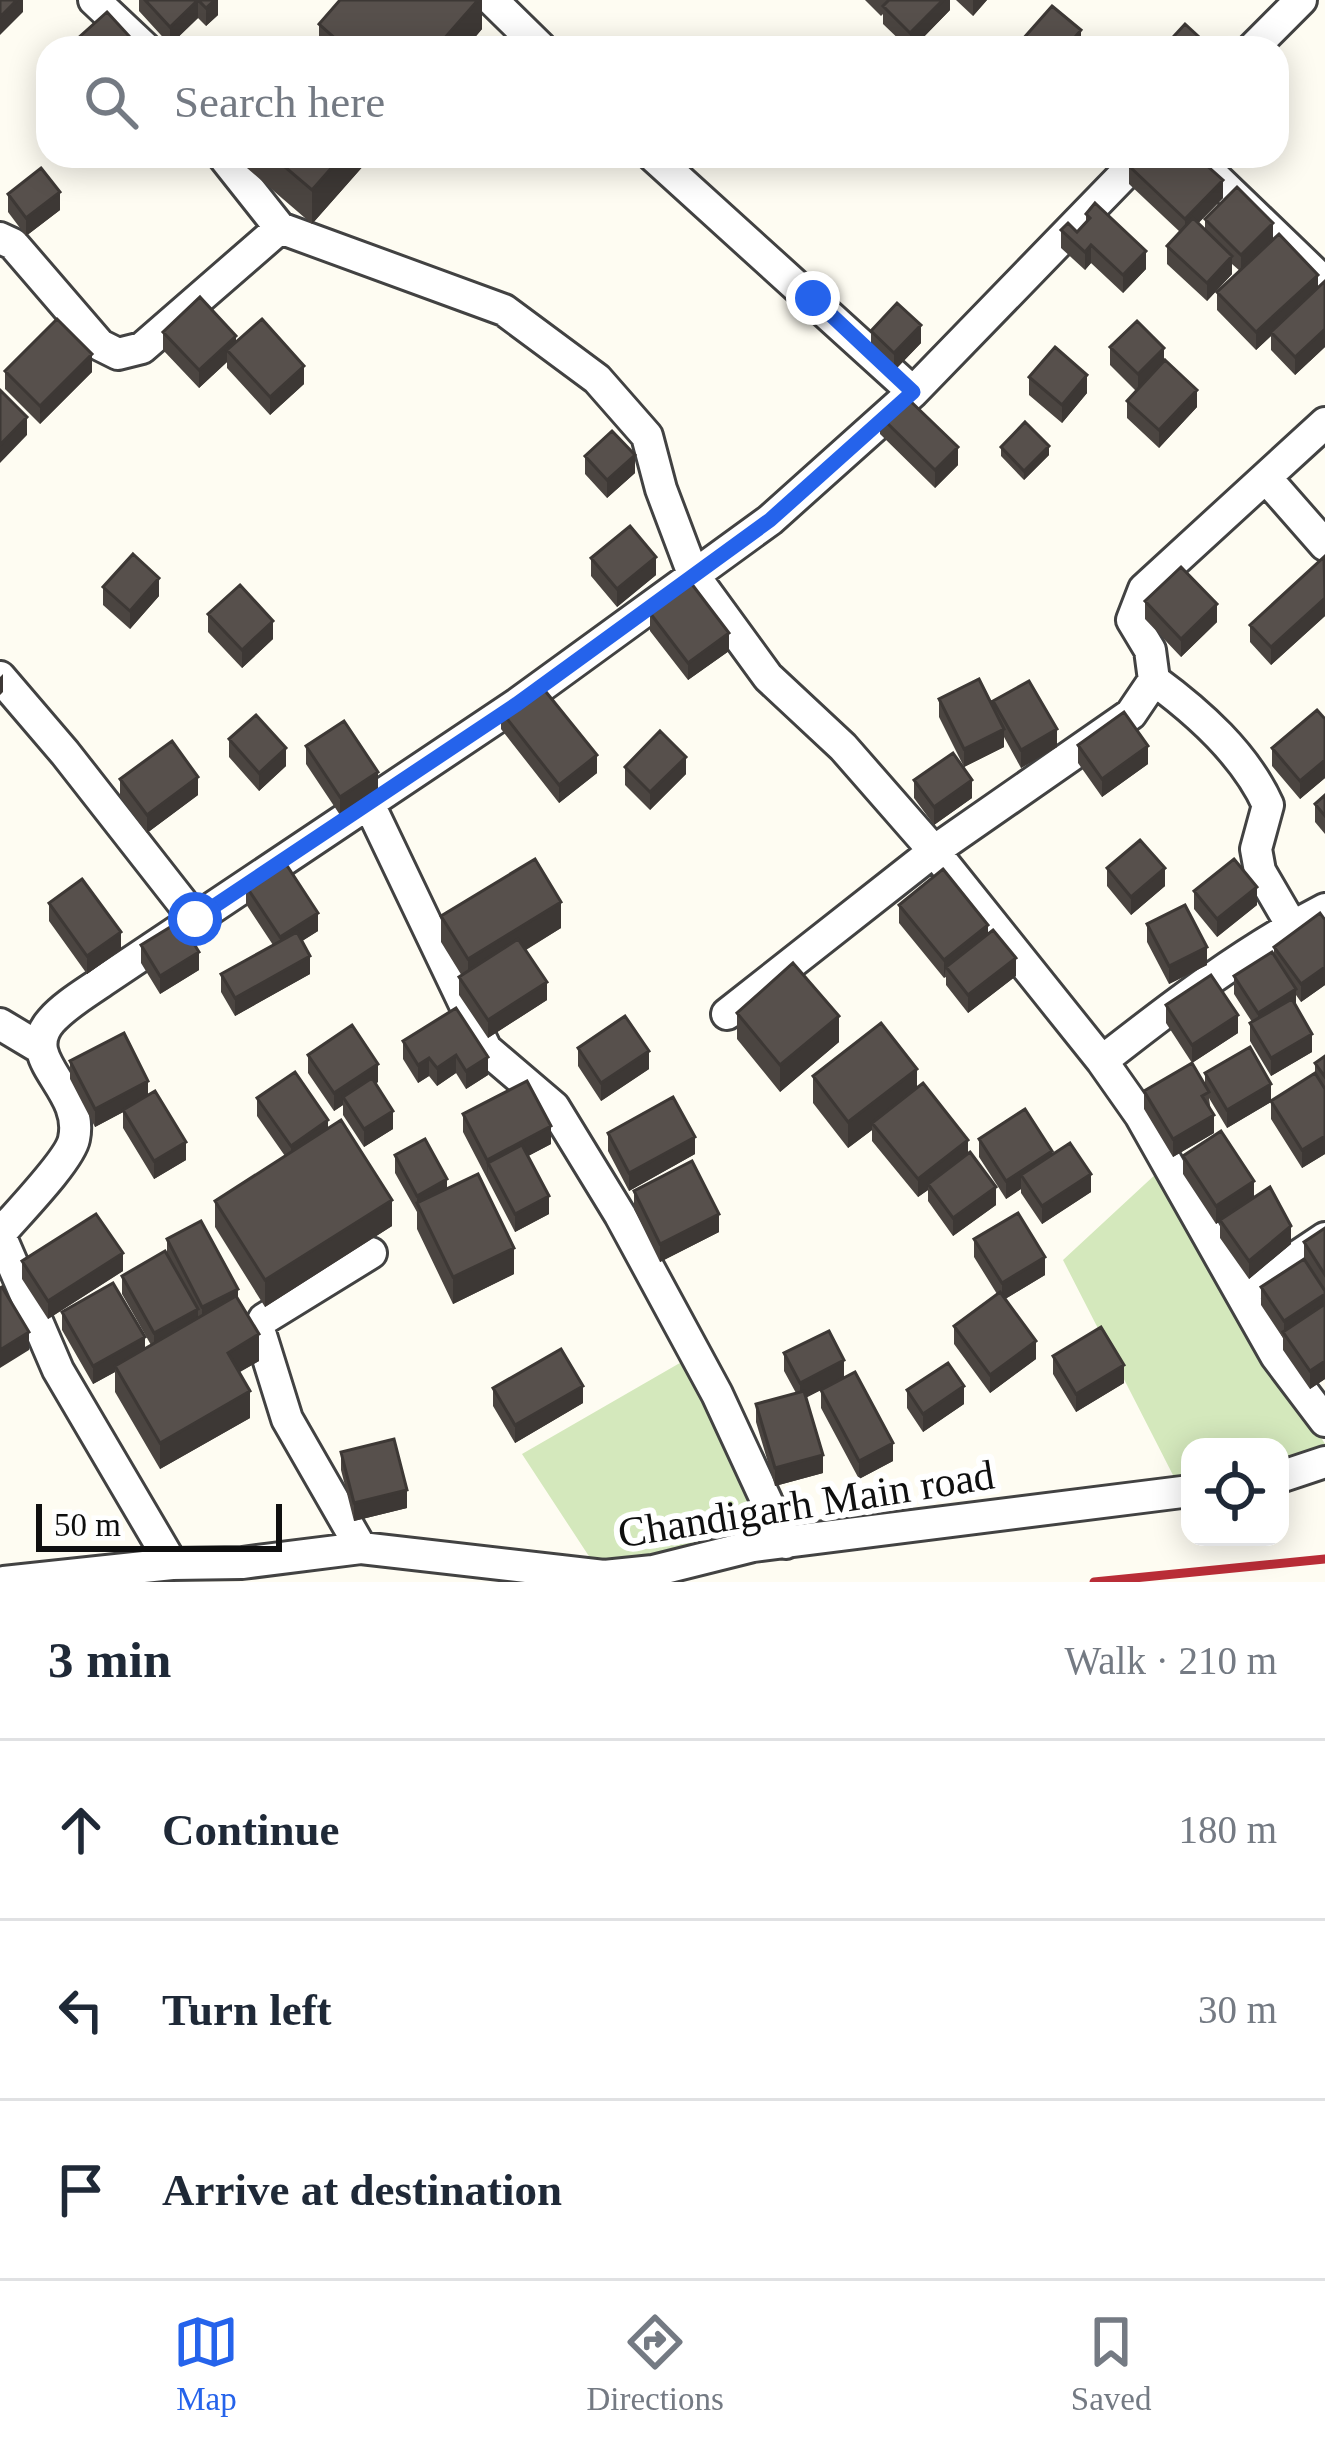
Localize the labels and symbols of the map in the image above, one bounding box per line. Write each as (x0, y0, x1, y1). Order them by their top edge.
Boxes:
route end (786, 271, 840, 325)
route start (168, 892, 222, 946)
street label: Chandigarh Main road (615, 1452, 998, 1556)
scale bar (36, 1498, 282, 1551)

